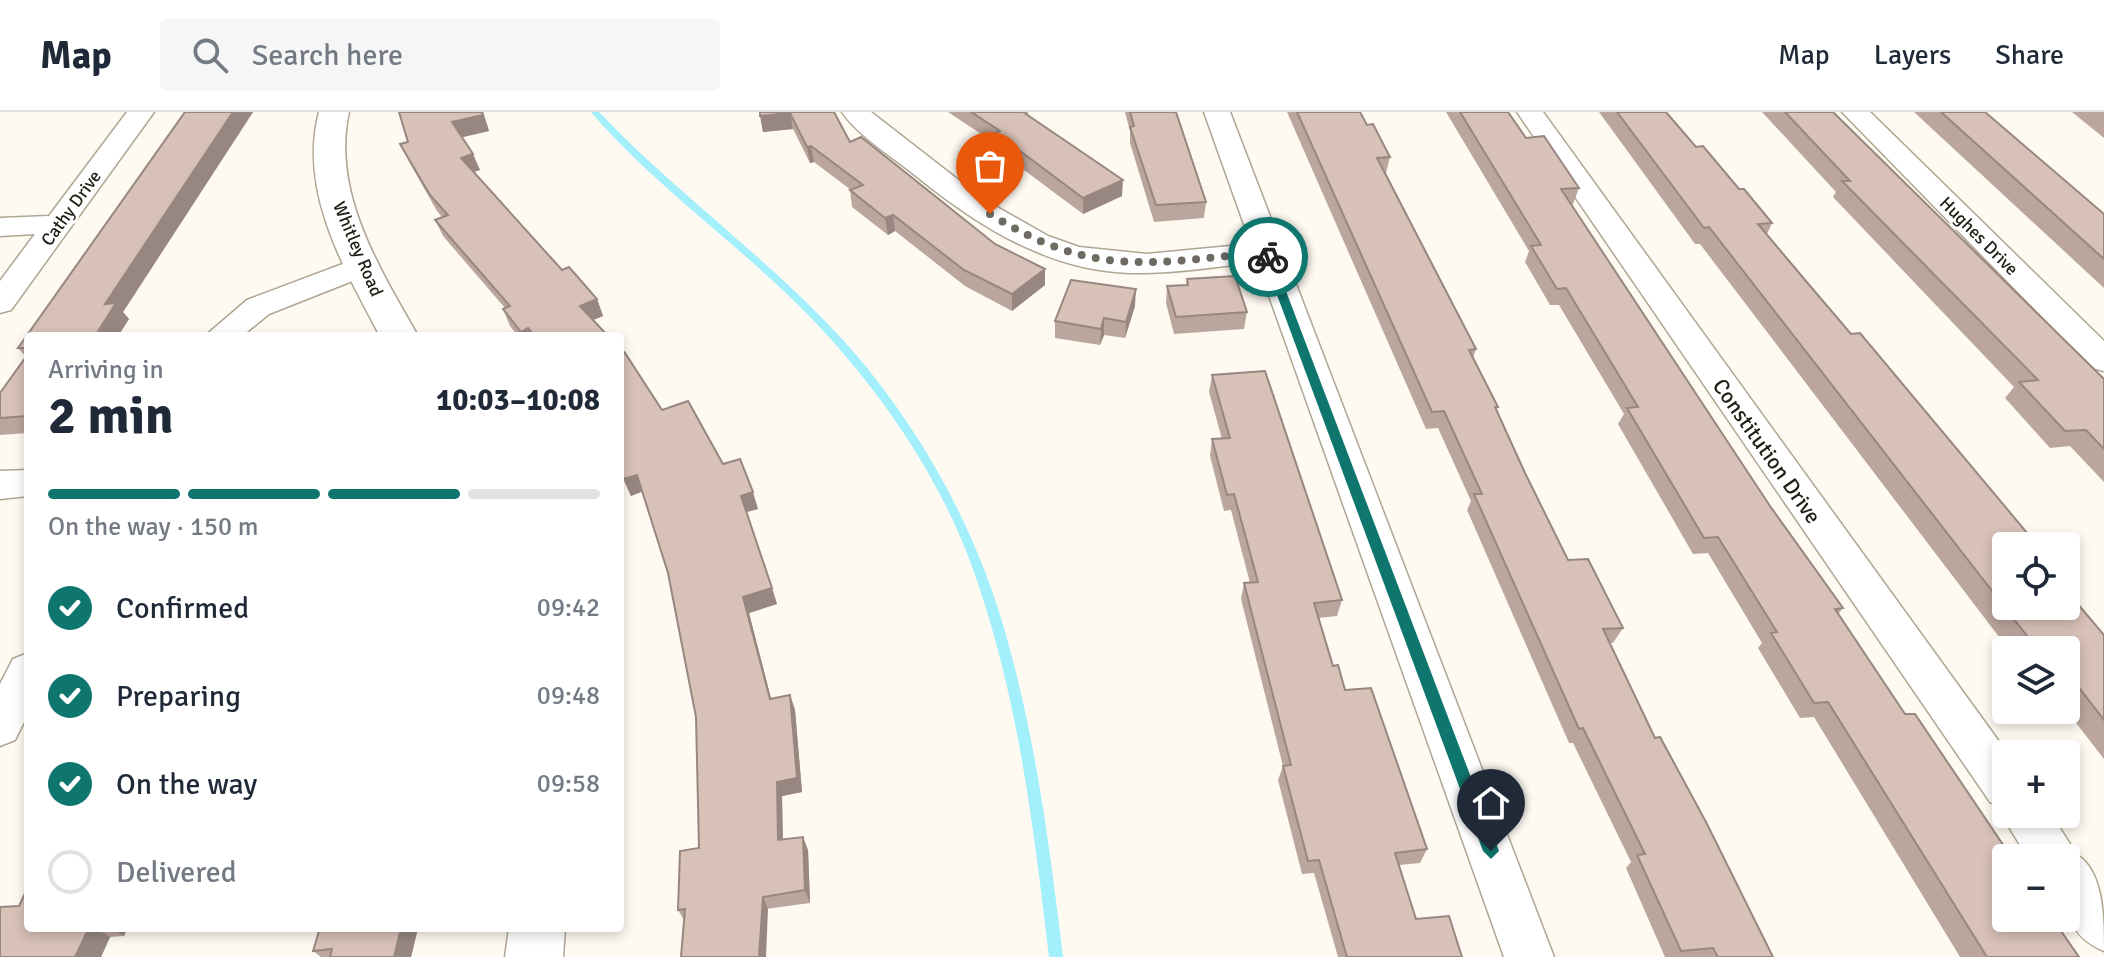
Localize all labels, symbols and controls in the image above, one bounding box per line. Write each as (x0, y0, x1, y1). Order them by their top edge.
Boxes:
search box (160, 19, 720, 91)
text: Map (40, 32, 112, 79)
icon: search (188, 33, 232, 77)
text: Search here (252, 37, 403, 74)
text: Map (1778, 38, 1830, 72)
text: Layers (1874, 38, 1951, 72)
text: Share (1995, 38, 2064, 72)
pin (956, 132, 1024, 214)
icon: bag (968, 144, 1012, 188)
street label: Cathy Drive (36, 166, 106, 250)
street label: Hughes Drive (1935, 192, 2023, 280)
street label: Whitley Road (328, 198, 388, 300)
courier (1228, 217, 1308, 297)
icon: bike (1246, 235, 1290, 279)
text: Arriving in (48, 354, 164, 386)
street label: Constitution Drive (1707, 373, 1827, 529)
text: 10:03–10:08 (436, 382, 600, 419)
text: 2 min (48, 384, 174, 448)
text: On the way · 150 m (48, 511, 258, 543)
map controls (1992, 532, 2080, 932)
button: locate (1992, 532, 2080, 620)
icon: check (48, 586, 92, 630)
text: Confirmed (116, 590, 249, 627)
text: 09:42 (537, 592, 600, 624)
button: layers (1992, 636, 2080, 724)
icon: check (48, 674, 92, 718)
text: Preparing (116, 678, 241, 715)
text: 09:48 (537, 680, 600, 712)
button: + (1992, 740, 2080, 828)
icon: check (48, 762, 92, 806)
text: On the way (116, 766, 257, 803)
text: 09:58 (537, 768, 600, 800)
pin (1457, 769, 1525, 851)
icon: home (1469, 781, 1513, 825)
button: − (1992, 844, 2080, 932)
text: Delivered (116, 854, 237, 891)

